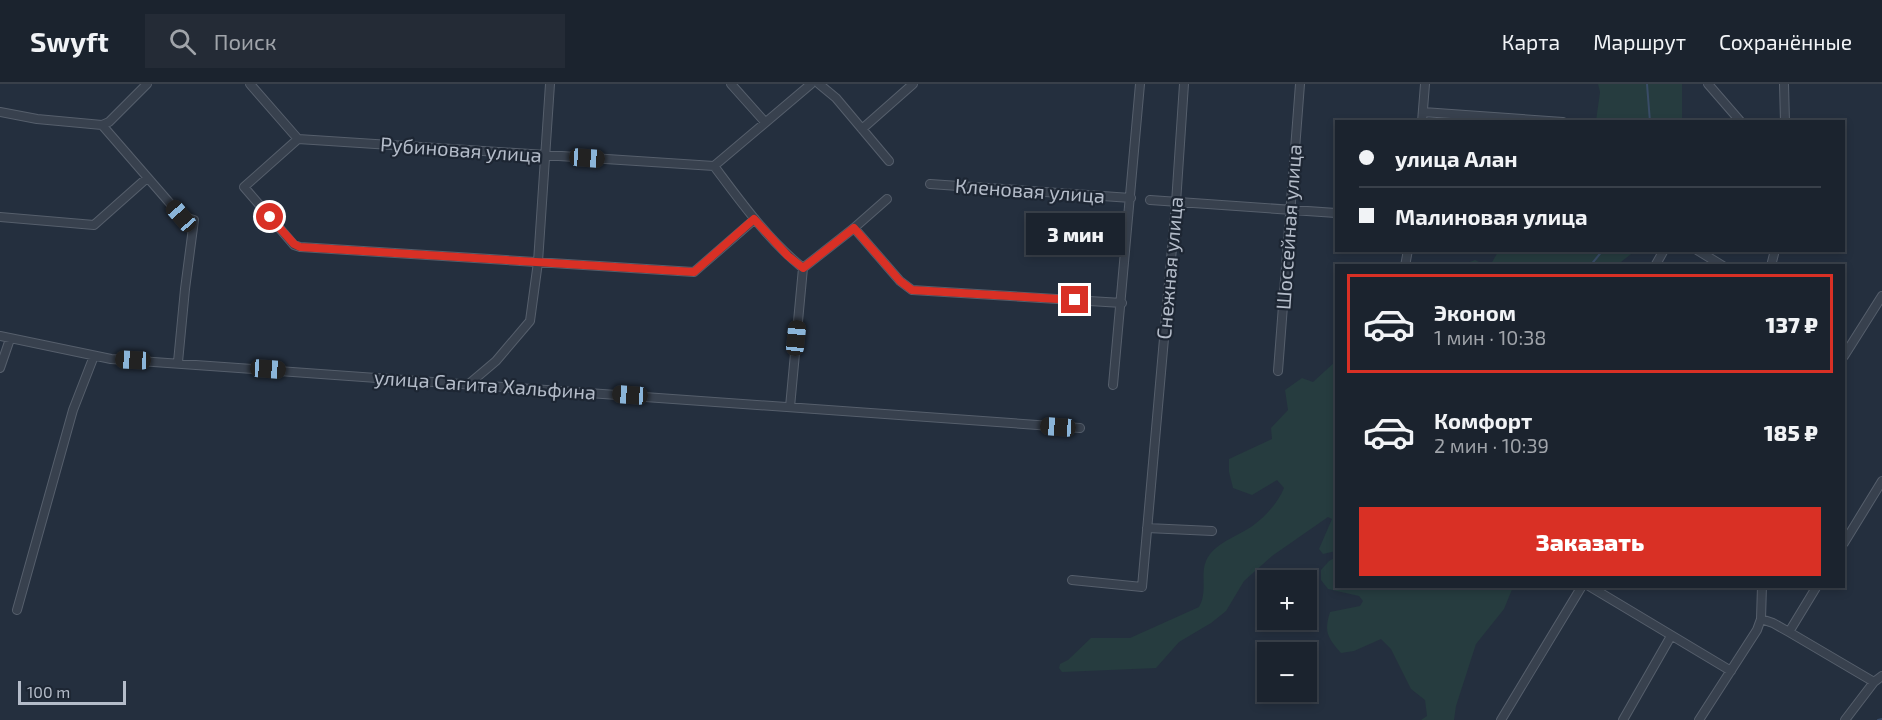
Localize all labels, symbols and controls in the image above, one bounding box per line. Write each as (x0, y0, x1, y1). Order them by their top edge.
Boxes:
search box (145, 14, 565, 68)
text: Swyft (30, 24, 109, 58)
icon: search (166, 25, 199, 58)
text: Поиск (214, 28, 277, 54)
text: Карта (1502, 29, 1560, 54)
text: Маршрут (1593, 29, 1686, 54)
text: Сохранённые (1719, 29, 1852, 54)
street label: Рубиновая улица (379, 131, 543, 168)
street label: Шоссейная улица (1270, 143, 1307, 311)
text: улица Алан (1395, 145, 1518, 171)
car (568, 148, 606, 168)
street label: Кленовая улица (954, 173, 1106, 208)
street label: Снежная улица (1151, 195, 1188, 340)
car (162, 197, 200, 235)
route start (256, 203, 283, 230)
text: Малиновая улица (1395, 203, 1588, 229)
callout: 3 мин (1026, 213, 1124, 255)
text: 3 мин (1047, 222, 1104, 246)
route end (1061, 286, 1088, 313)
icon: car (1362, 297, 1416, 351)
text: Эконом (1434, 299, 1516, 325)
text: 137 ₽ (1766, 311, 1818, 337)
car (785, 319, 807, 357)
text: 1 мин · 10:38 (1434, 325, 1546, 349)
car (115, 350, 151, 370)
car (249, 359, 287, 379)
street label: улица Сагита Хальфина (373, 364, 597, 405)
car (611, 385, 649, 405)
icon: car (1362, 405, 1416, 459)
text: Комфорт (1434, 407, 1532, 433)
car (1039, 417, 1077, 437)
text: 185 ₽ (1764, 419, 1818, 445)
text: 2 мин · 10:39 (1434, 433, 1549, 457)
button: Заказать (1359, 507, 1821, 576)
map controls (1257, 570, 1317, 702)
button: + (1257, 570, 1317, 630)
button: − (1257, 642, 1317, 702)
scale bar (18, 678, 126, 706)
text: 100 m (27, 682, 70, 701)

